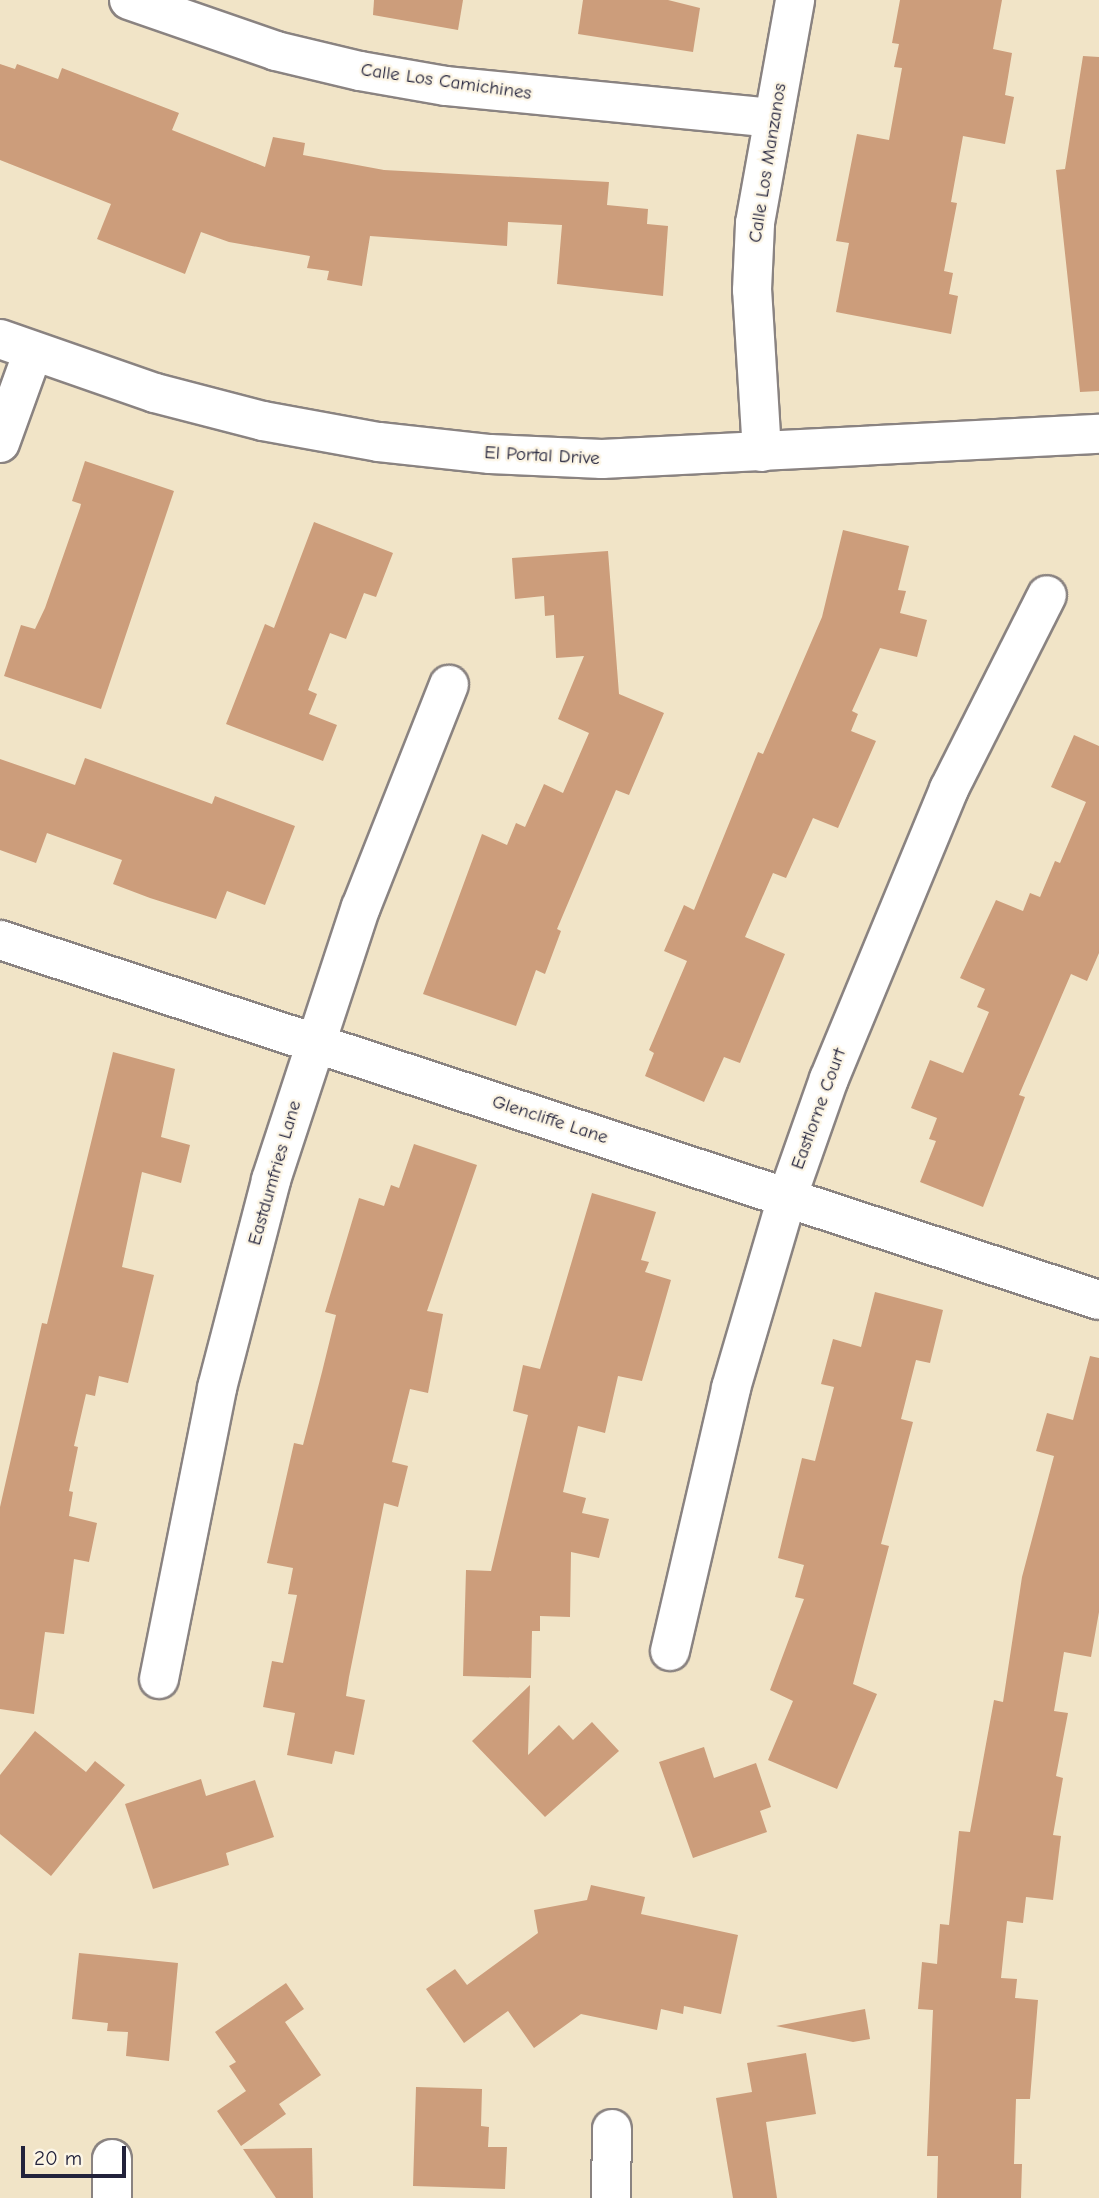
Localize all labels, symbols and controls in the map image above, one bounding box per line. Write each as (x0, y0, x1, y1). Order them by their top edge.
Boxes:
street label: Calle Los Camichines (359, 59, 533, 105)
street label: Calle Los Manzanos (744, 82, 792, 244)
street label: El Portal Drive (484, 442, 600, 470)
street label: Eastlorne Court (787, 1045, 851, 1173)
street label: Glencliffe Lane (489, 1091, 611, 1149)
street label: Eastdumfries Lane (243, 1098, 307, 1248)
scale bar (24, 2132, 130, 2176)
text: 20 m (34, 2146, 82, 2170)

